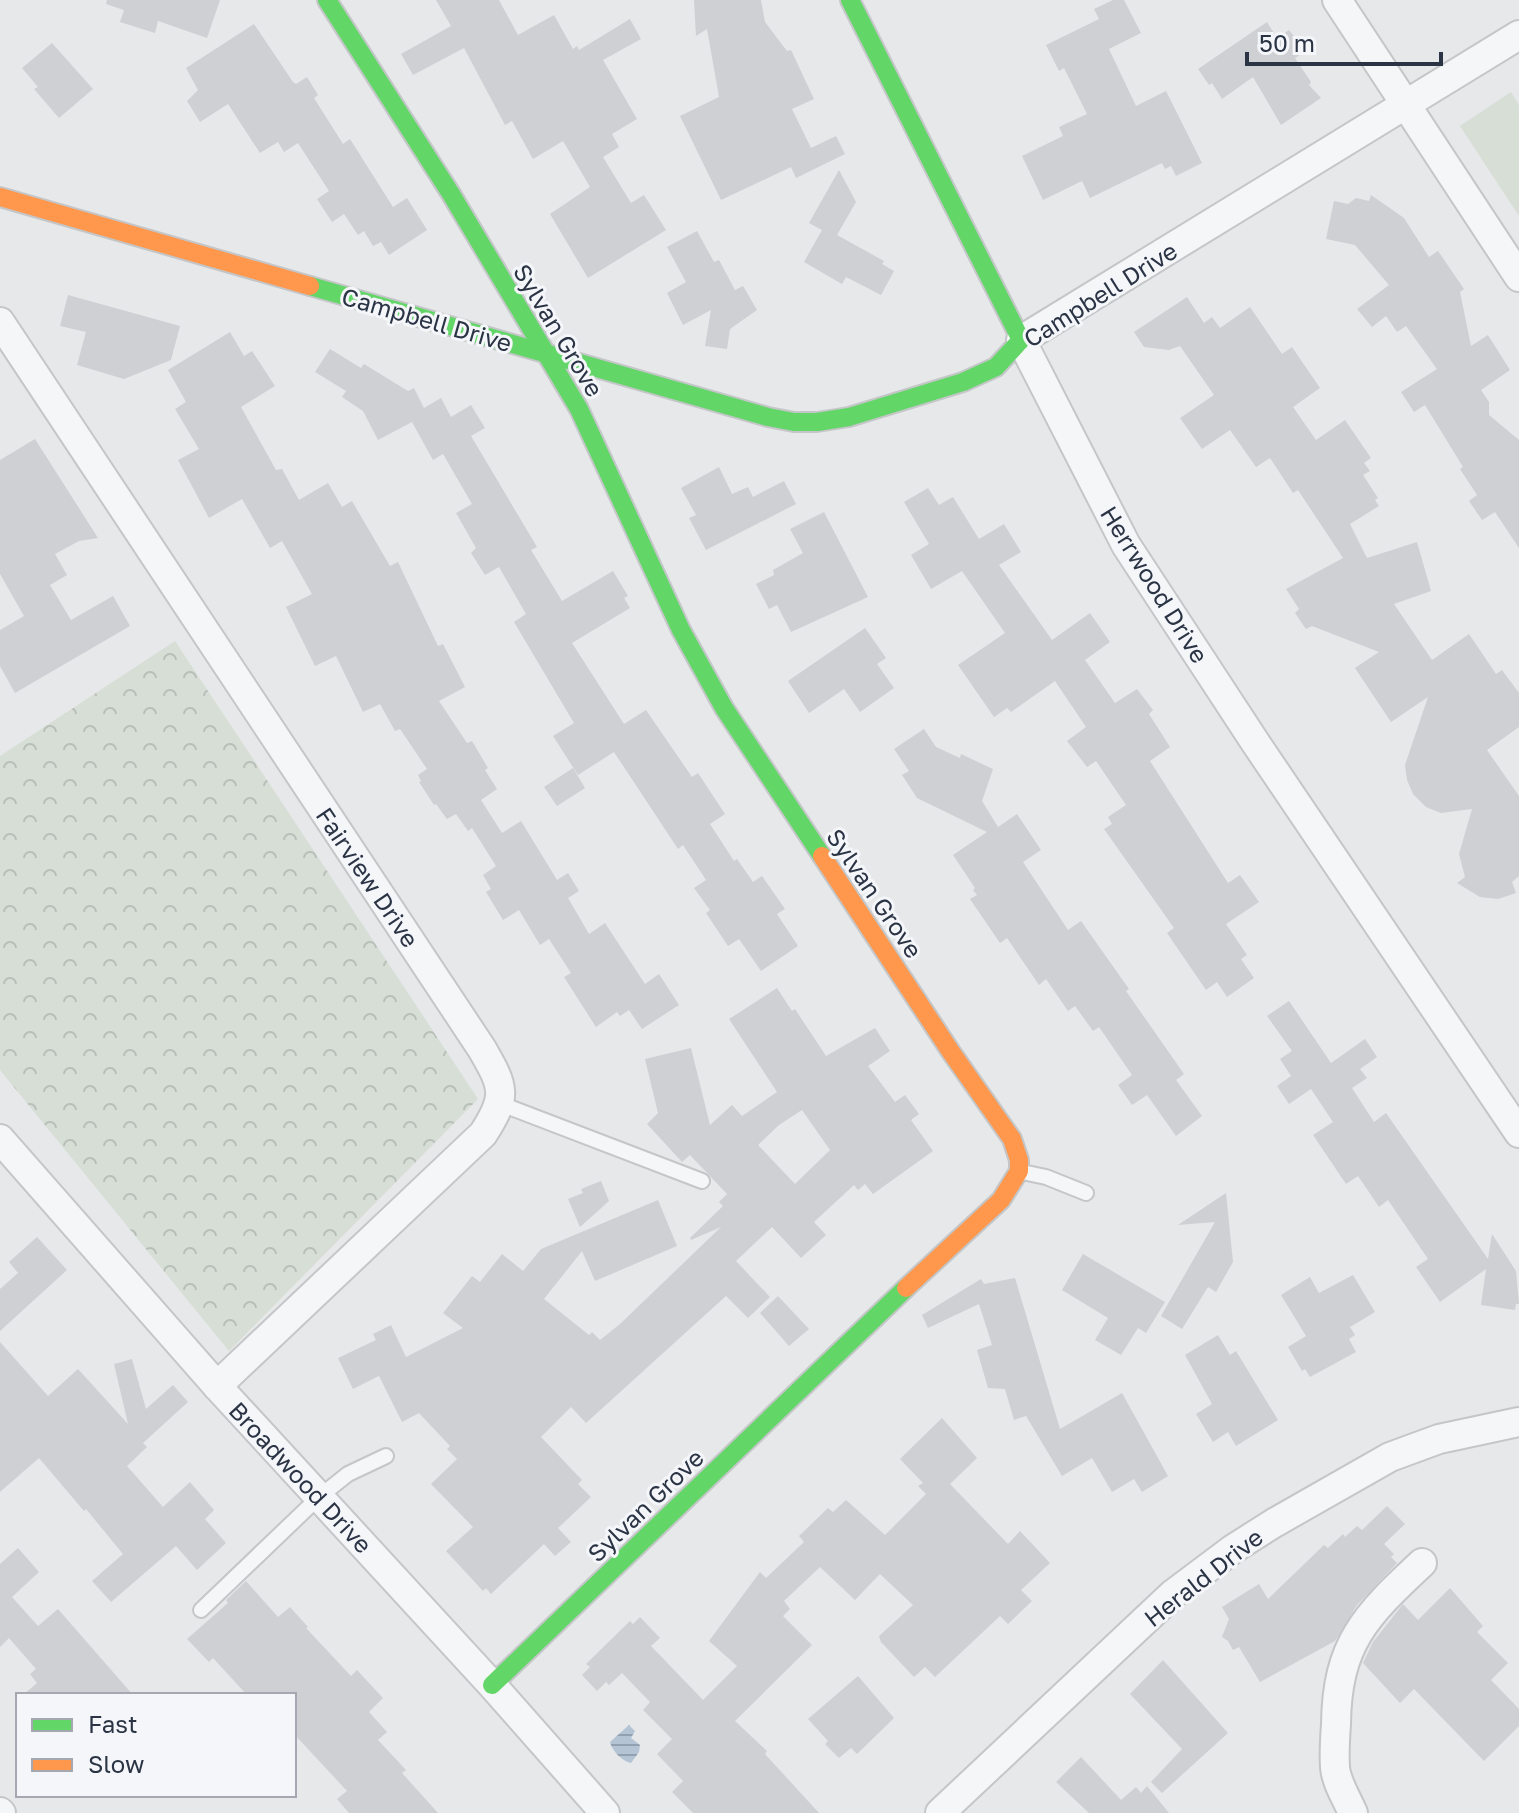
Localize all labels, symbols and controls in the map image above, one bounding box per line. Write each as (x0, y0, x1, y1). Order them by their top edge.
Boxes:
scale bar (1247, 16, 1441, 66)
text: 50 m (1259, 28, 1315, 57)
street label: Campbell Drive (1018, 235, 1182, 353)
street label: Sylvan Grove (508, 258, 610, 402)
street label: Campbell Drive (339, 281, 515, 357)
street label: Herrwood Drive (1095, 500, 1215, 668)
street label: Fairview Drive (311, 802, 425, 952)
street label: Sylvan Grove (821, 823, 929, 963)
street label: Broadwood Drive (224, 1395, 378, 1559)
street label: Sylvan Grove (581, 1443, 709, 1567)
street label: Herald Drive (1138, 1522, 1268, 1632)
legend (16, 1693, 296, 1797)
text: Fast (88, 1709, 138, 1738)
text: Slow (88, 1749, 144, 1778)

